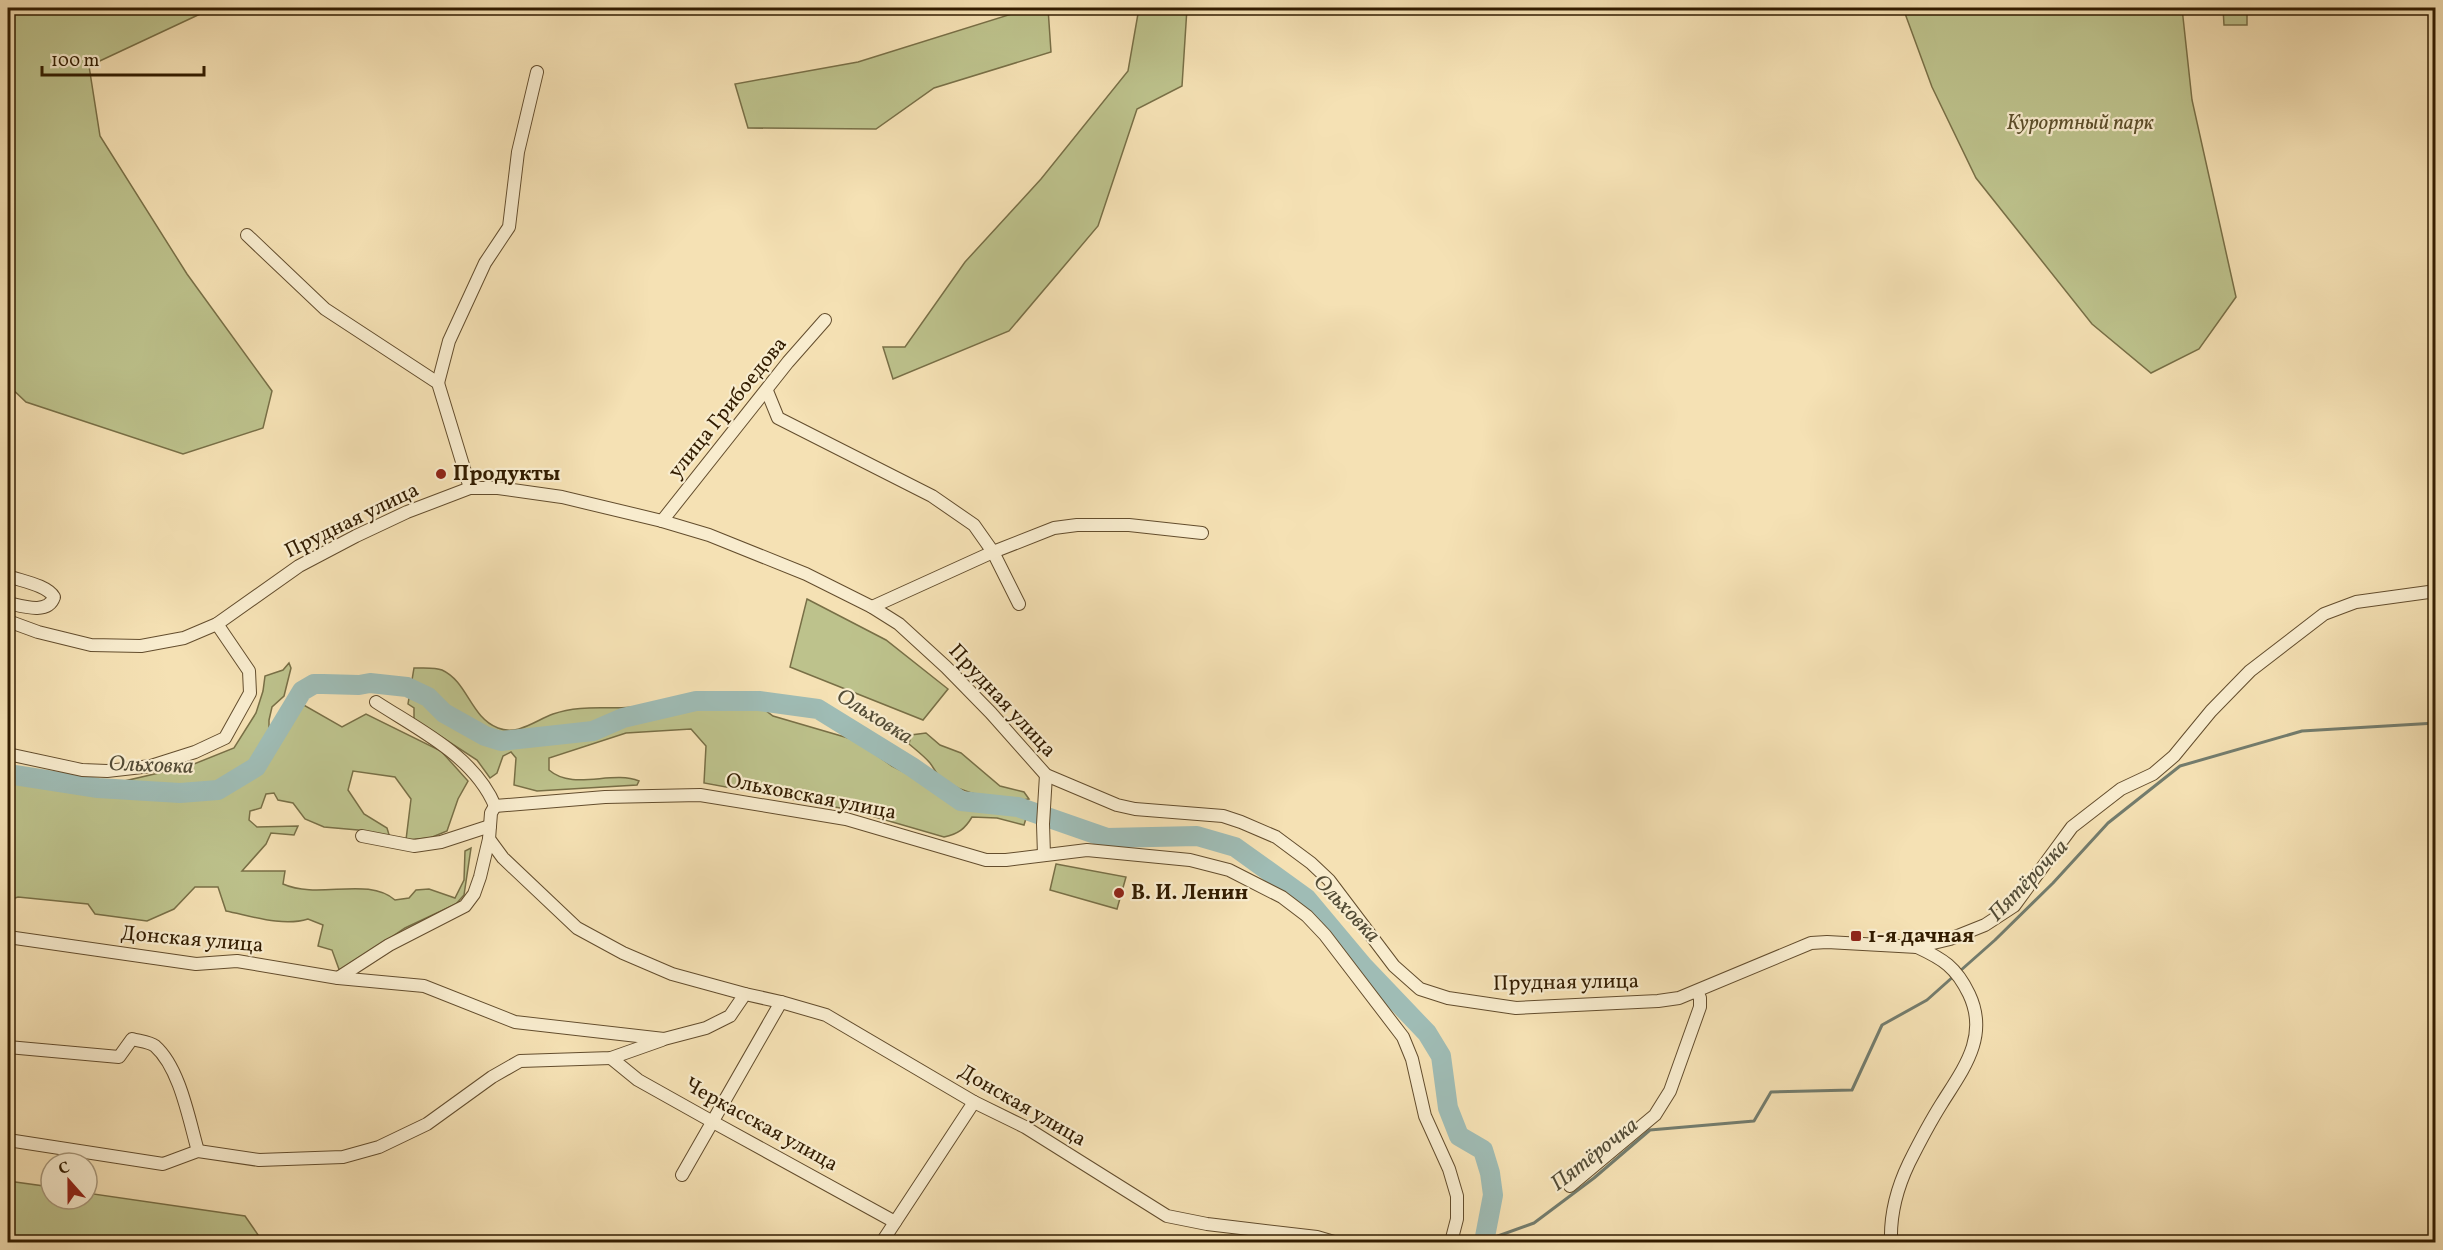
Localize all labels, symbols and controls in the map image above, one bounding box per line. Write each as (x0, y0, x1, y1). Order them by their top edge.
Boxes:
scale bar (42, 39, 204, 77)
text: 100 m (51, 49, 100, 74)
park label: Курортный парк (2007, 109, 2155, 138)
street label: улица Грибоедова (662, 331, 794, 485)
place label: Продукты (453, 460, 560, 489)
marker: Продукты (434, 467, 448, 481)
street label: Прудная улица (280, 476, 424, 566)
street label: Прудная улица (942, 638, 1062, 764)
water label: Ольховка (830, 681, 918, 753)
water label: Ольховка (108, 749, 194, 783)
street label: Ольховская улица (723, 766, 899, 828)
water label: Пятёрочка (1982, 833, 2076, 929)
water label: Ольховка (1305, 868, 1387, 950)
place label: В. И. Ленин (1131, 879, 1248, 908)
marker: В. И. Ленин (1112, 886, 1126, 900)
street label: Донская улица (119, 919, 265, 961)
place label: 1-я дачная (1868, 922, 1974, 951)
marker: 1-я дачная (1849, 929, 1863, 943)
street label: Прудная улица (1493, 967, 1639, 999)
street label: Донская улица (953, 1058, 1091, 1154)
street label: Черкасская улица (679, 1071, 843, 1179)
water label: Пятёрочка (1545, 1111, 1645, 1199)
north arrow (39, 1151, 99, 1211)
text: С (56, 1157, 73, 1181)

